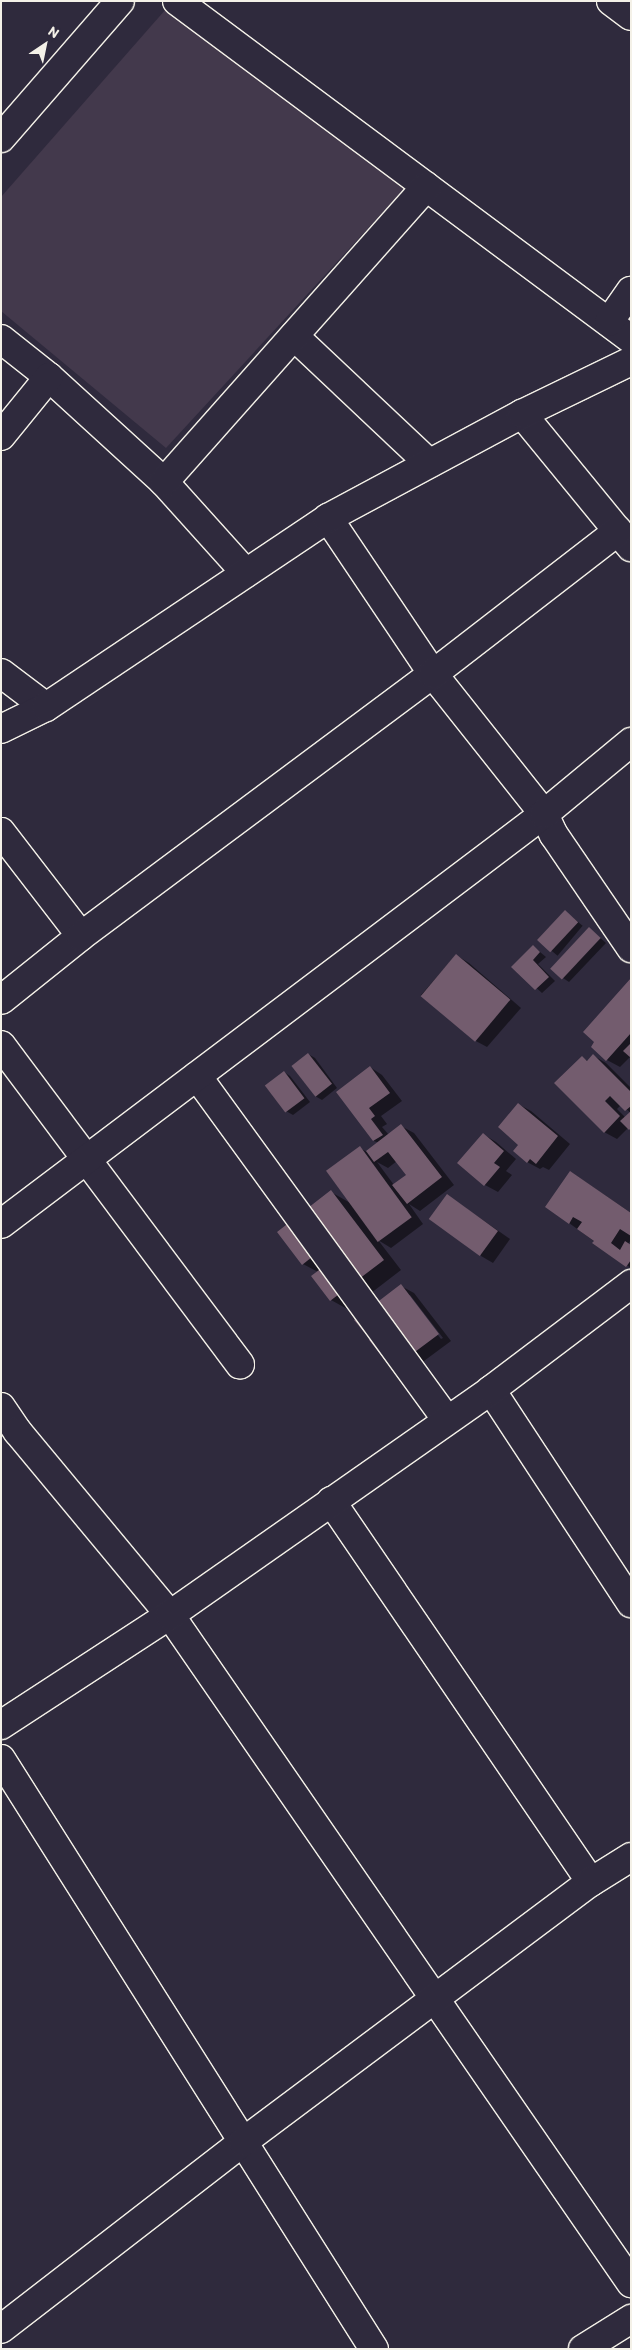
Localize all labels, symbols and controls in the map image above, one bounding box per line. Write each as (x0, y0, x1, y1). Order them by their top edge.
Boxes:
north arrow (20, 20, 70, 70)
text: N (45, 22, 62, 42)

